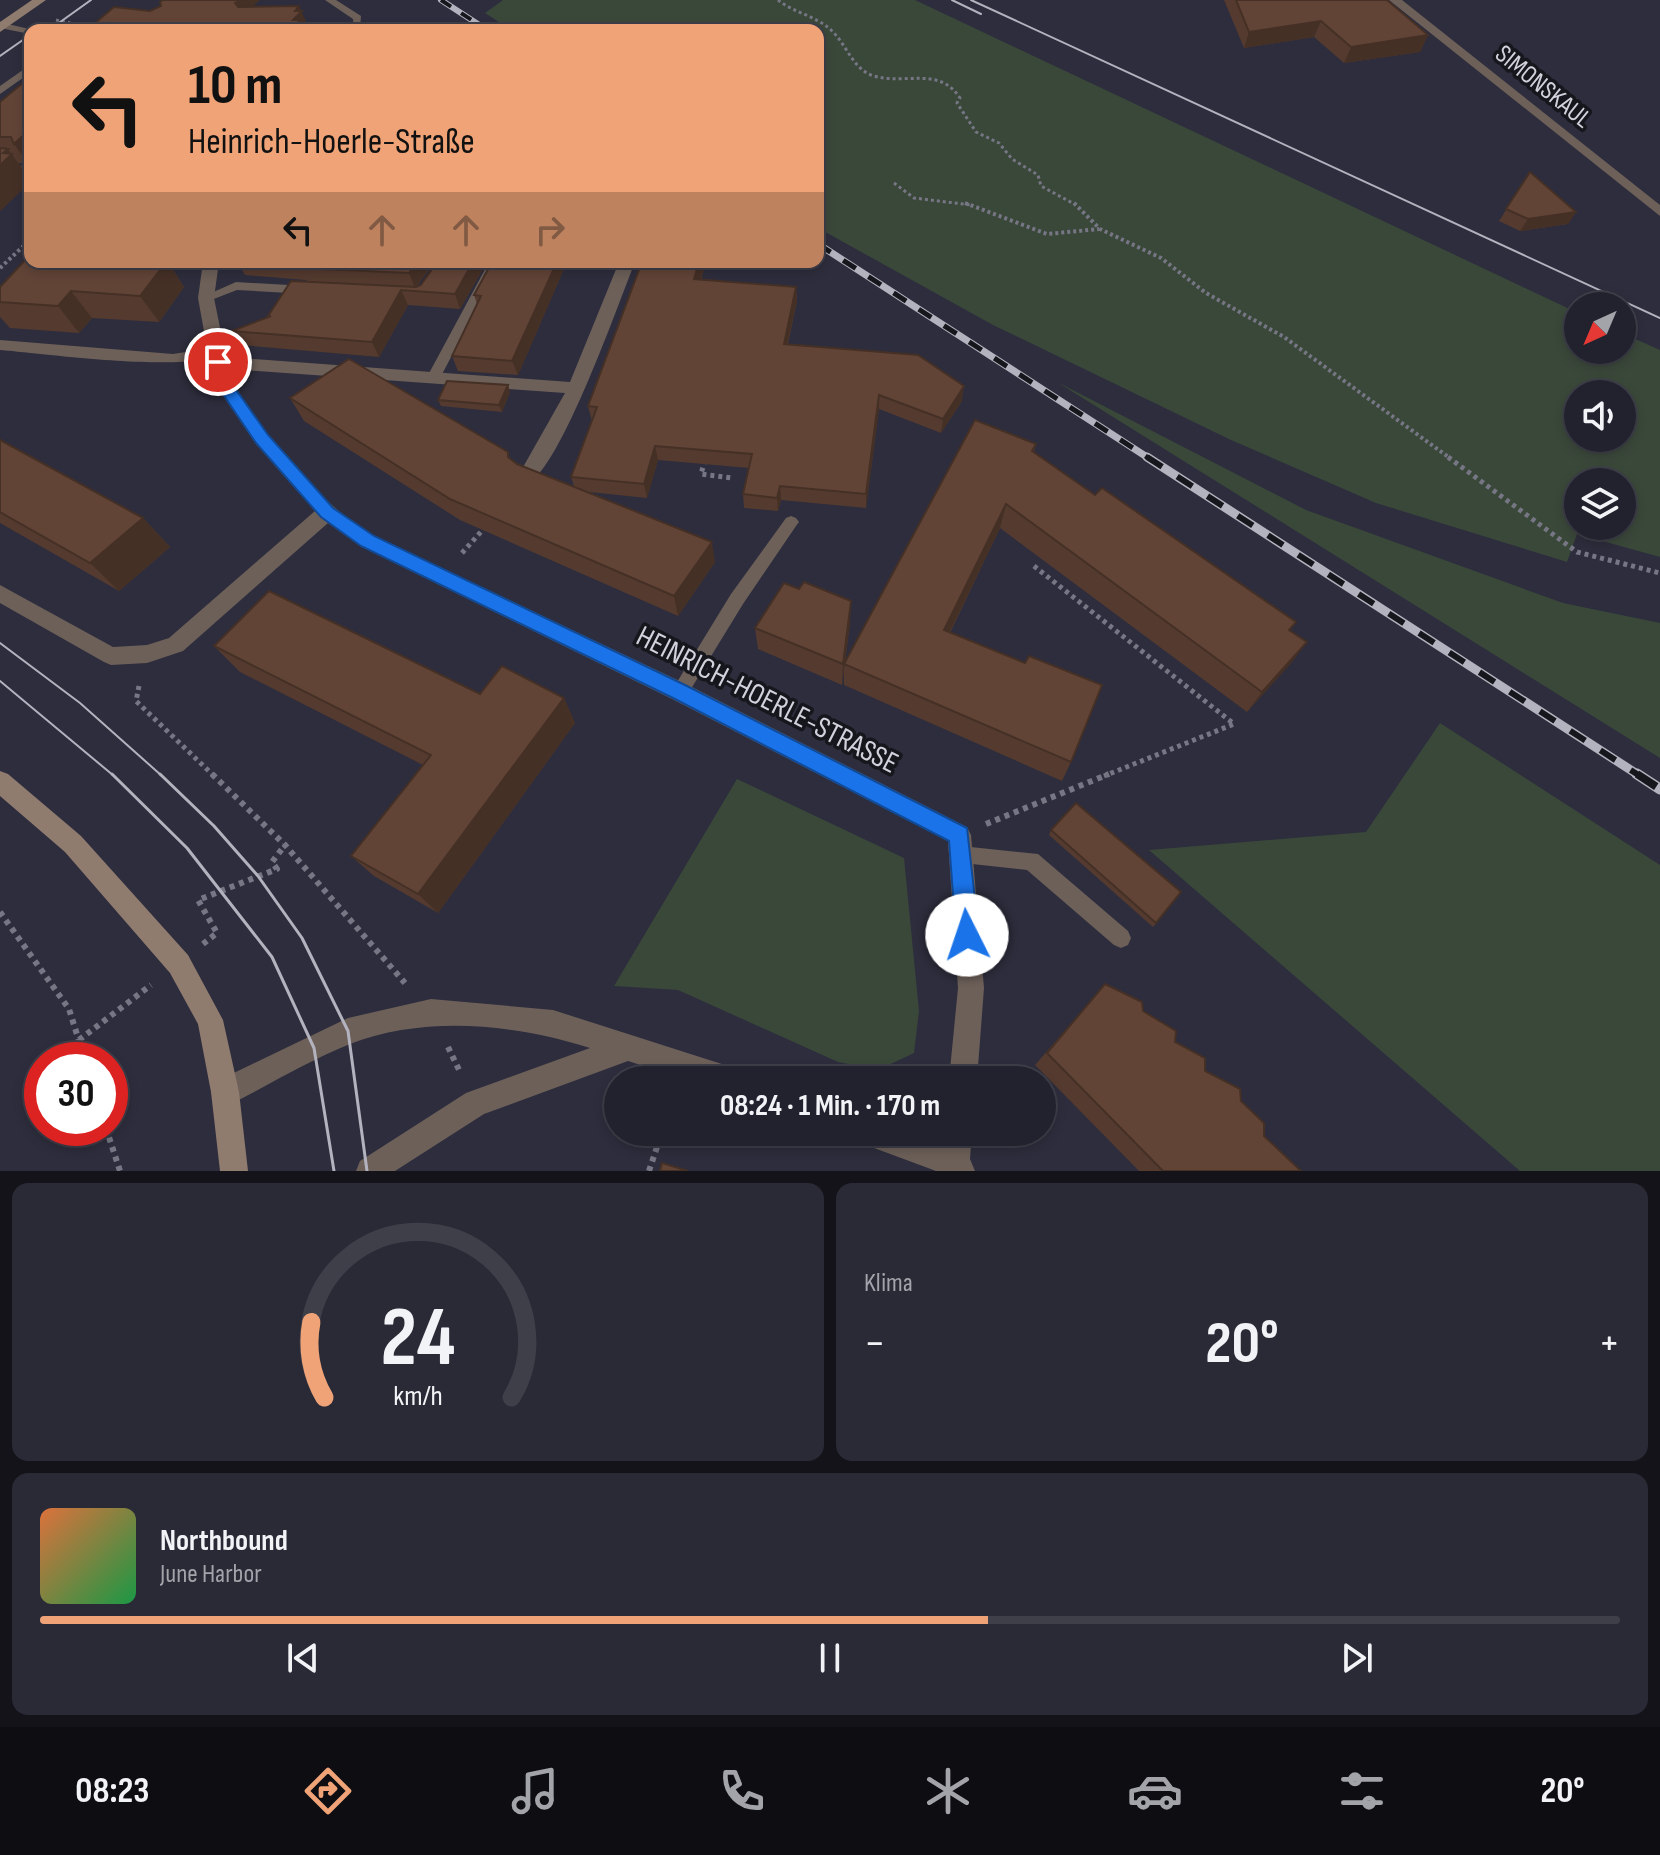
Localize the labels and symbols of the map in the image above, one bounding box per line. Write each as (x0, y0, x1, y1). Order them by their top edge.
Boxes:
street label: SIMONSKAUL (1489, 39, 1597, 135)
north arrow (1564, 292, 1636, 364)
pin (184, 328, 252, 396)
street label: HEINRICH-HOERLE-STRASSE (630, 618, 904, 782)
position arrow (925, 893, 1009, 977)
speed limit sign: 30 (24, 1042, 128, 1146)

